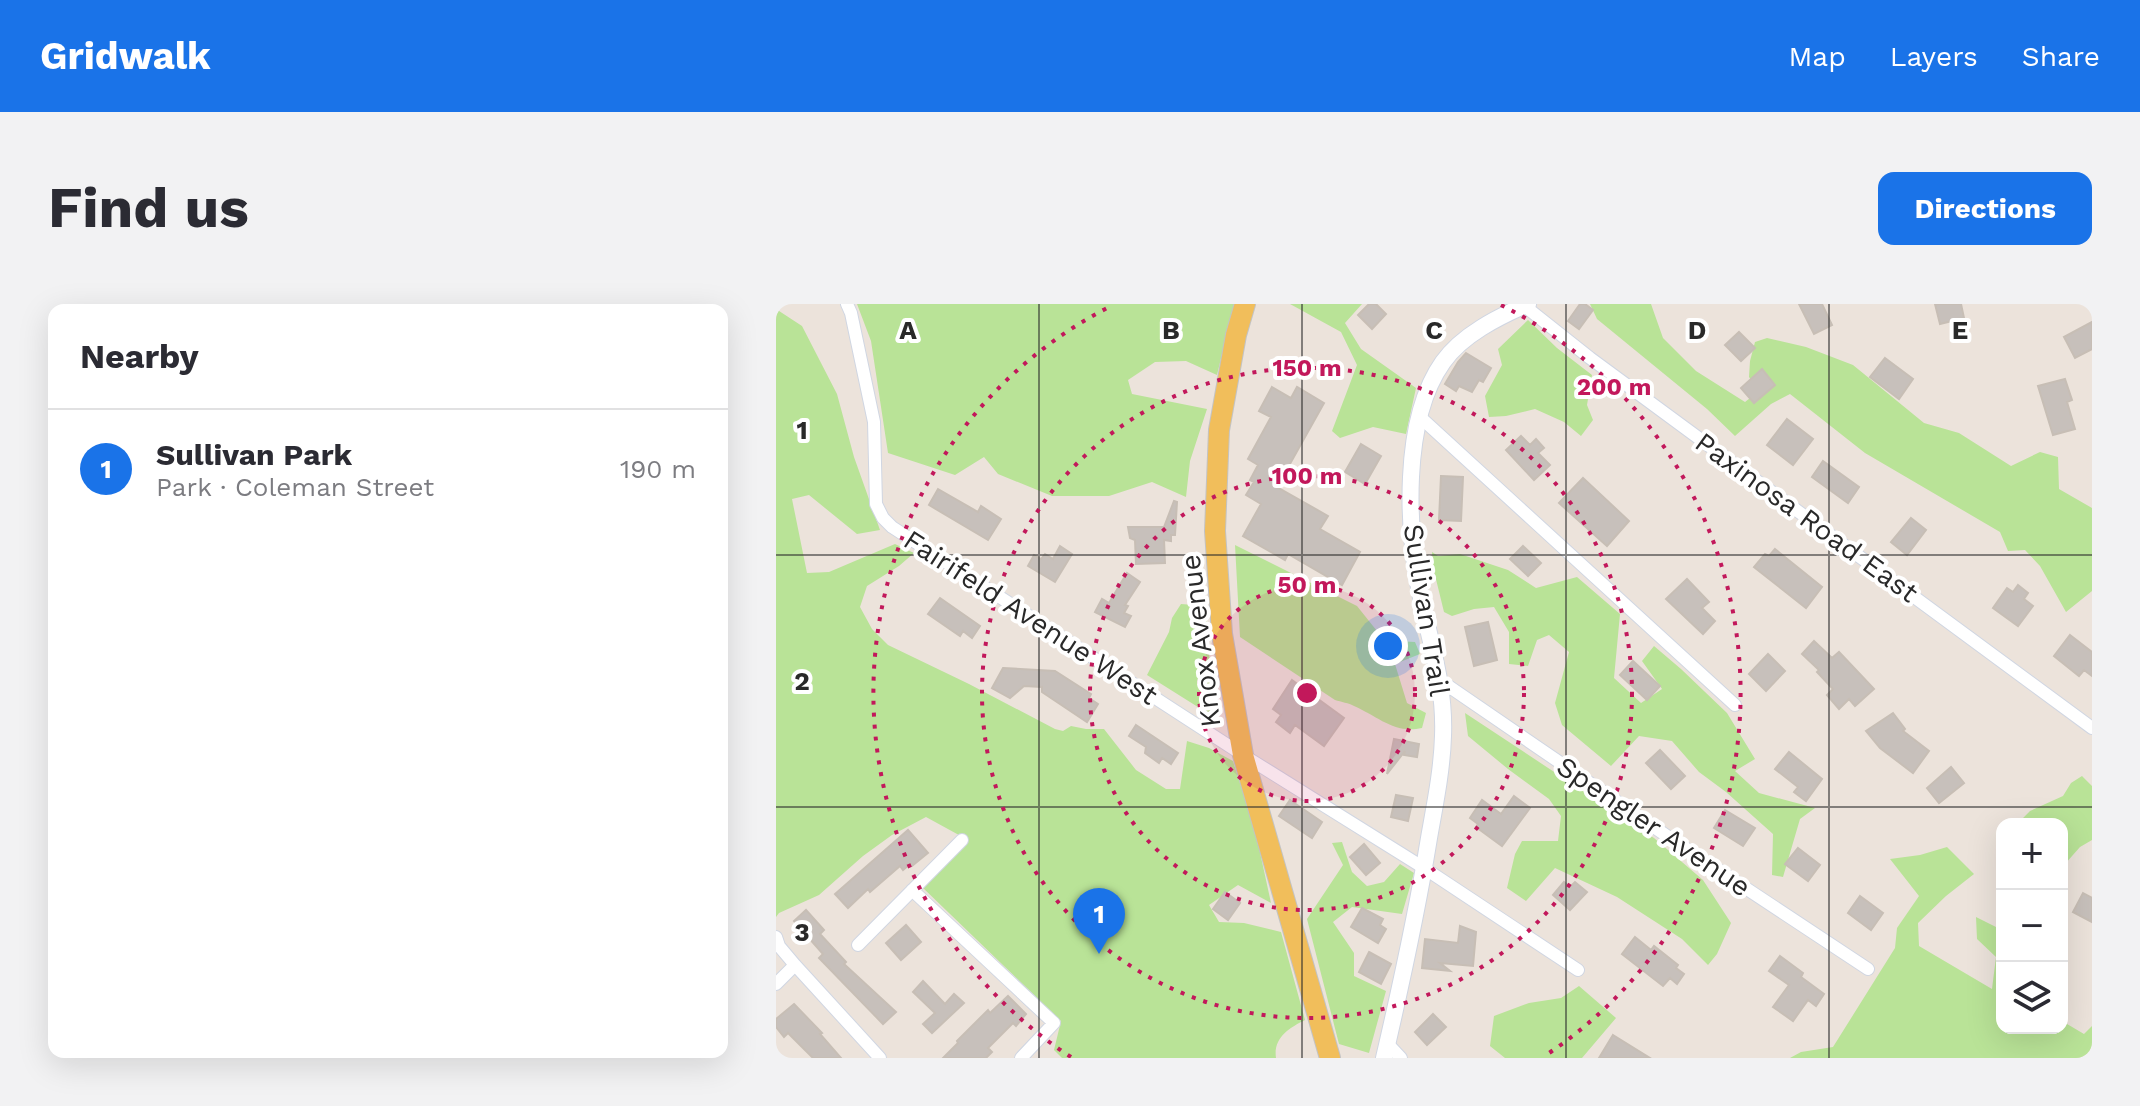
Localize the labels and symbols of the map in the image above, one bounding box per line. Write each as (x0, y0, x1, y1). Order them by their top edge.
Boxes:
text: A (899, 315, 917, 345)
text: B (1162, 315, 1180, 345)
text: C (1425, 315, 1443, 345)
text: D (1688, 315, 1706, 345)
text: E (1952, 315, 1968, 345)
text: 150 m (1272, 354, 1342, 382)
text: 200 m (1577, 373, 1651, 401)
text: 1 (796, 415, 808, 445)
street label: Paxinosa Road East (1689, 426, 1925, 609)
text: 100 m (1272, 462, 1342, 490)
street label: Sullivan Trail (1397, 522, 1456, 699)
street label: Fairifeld Avenue West (898, 523, 1164, 712)
street label: Knox Avenue (1174, 553, 1227, 729)
text: 50 m (1278, 571, 1336, 599)
your location (1368, 626, 1408, 666)
text: 2 (794, 666, 810, 696)
centre of rings (1293, 679, 1321, 707)
street label: Spengler Avenue (1551, 749, 1757, 903)
pin: 1 (1073, 888, 1125, 954)
text: 3 (794, 917, 810, 947)

